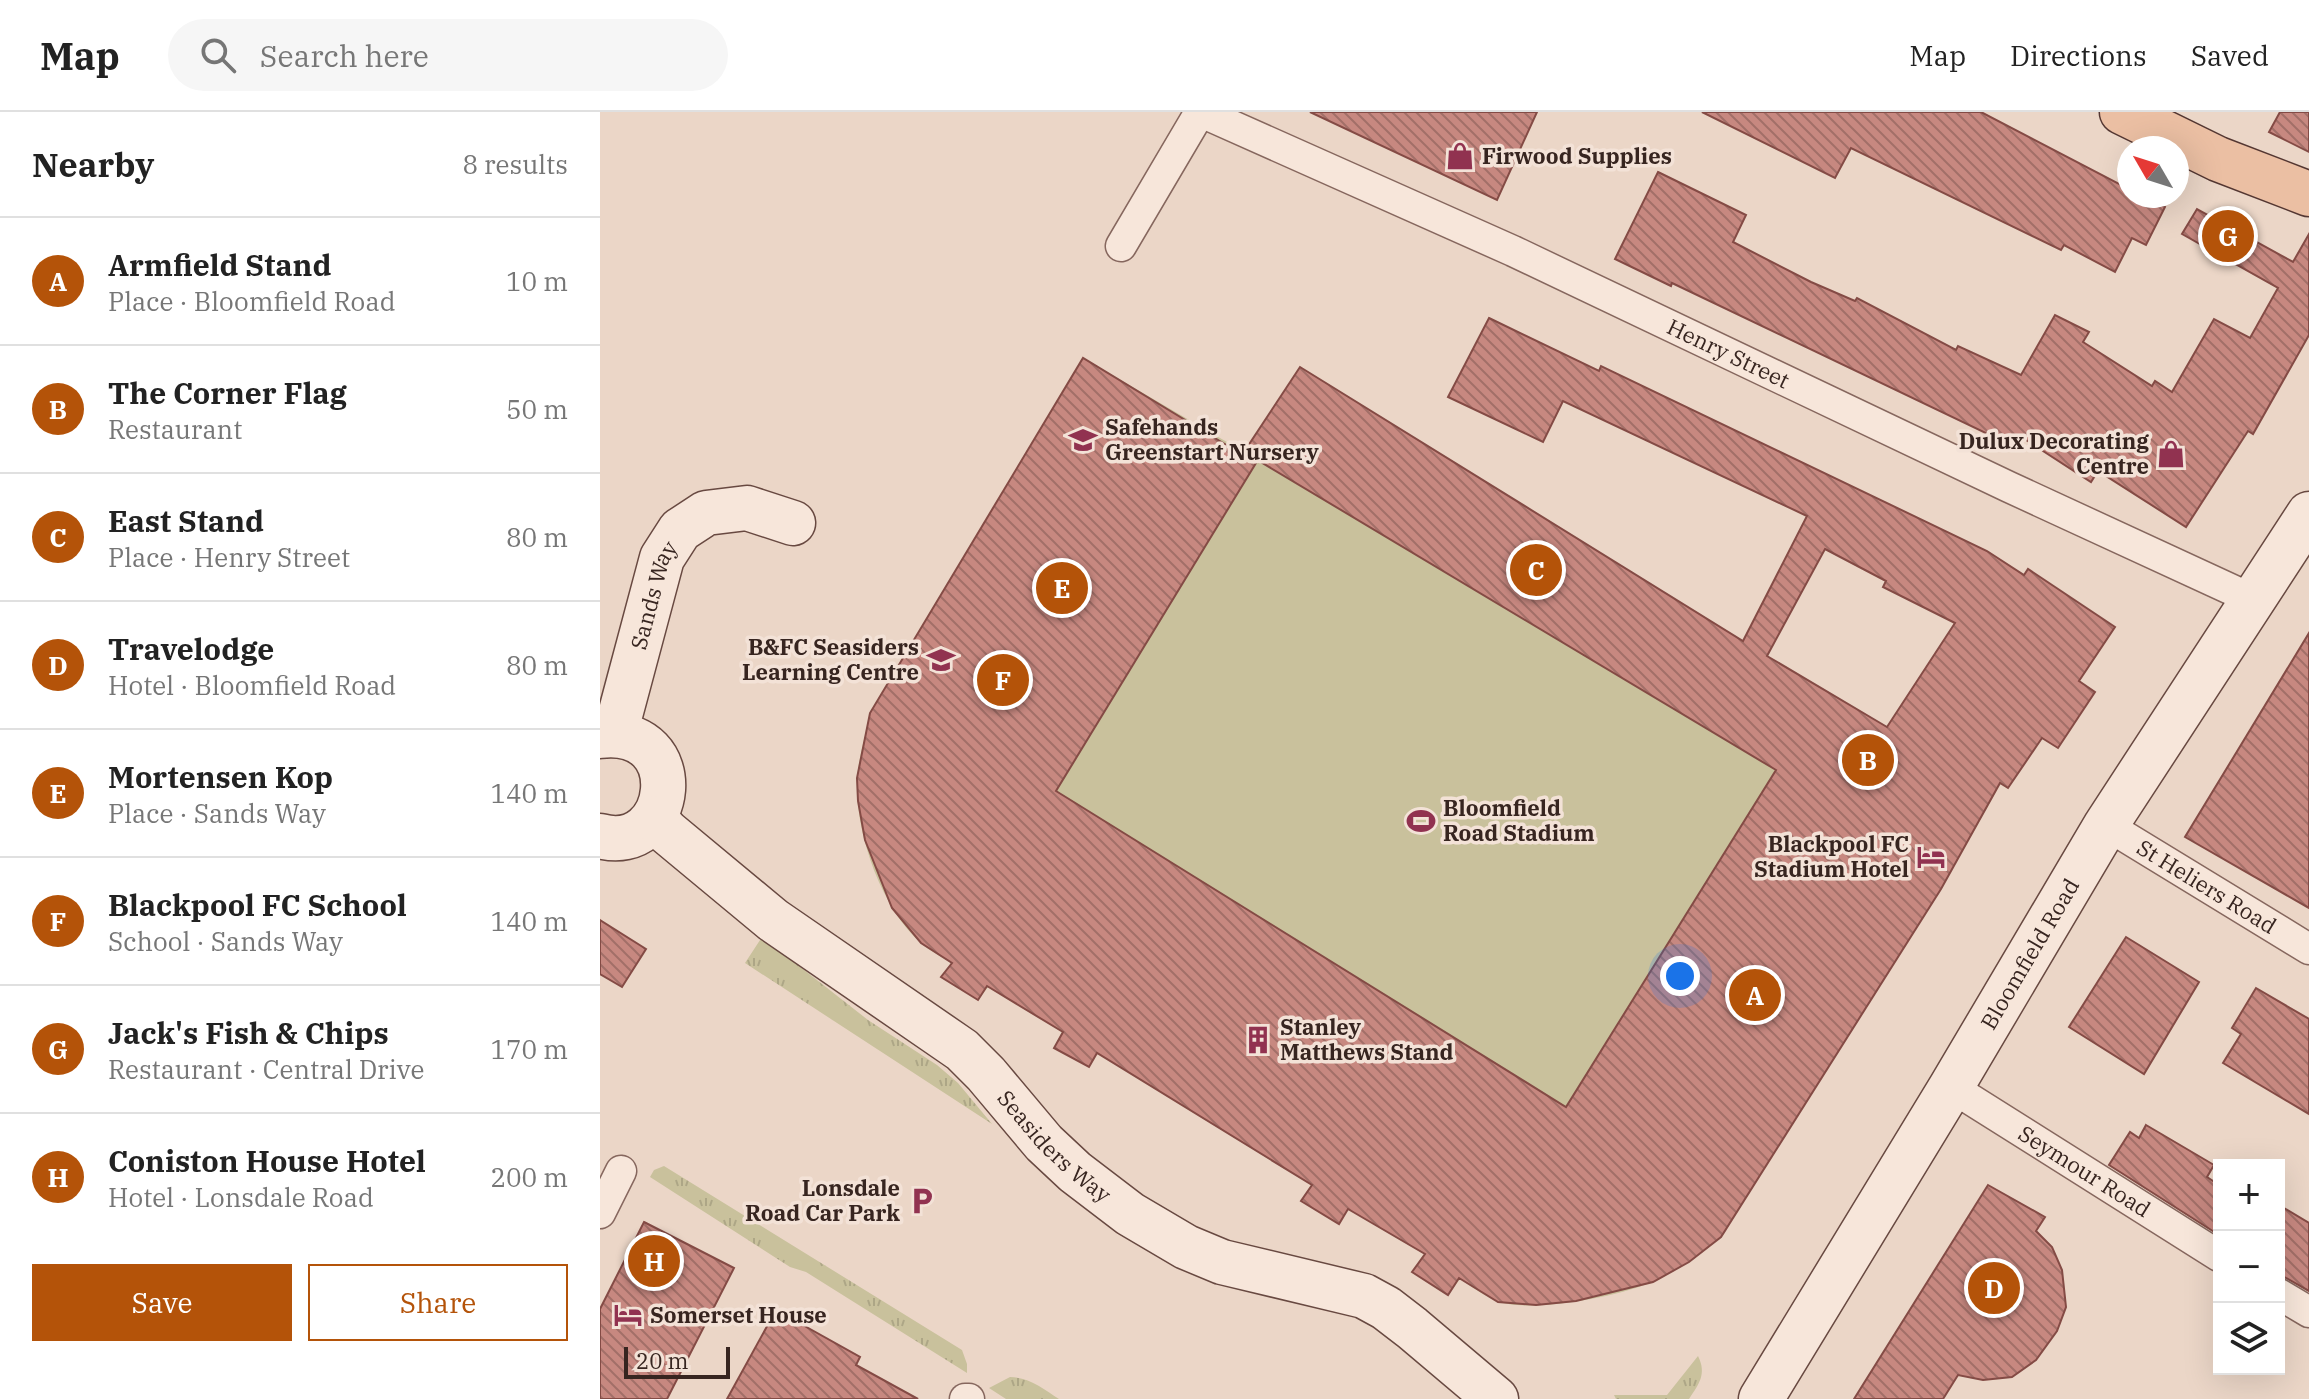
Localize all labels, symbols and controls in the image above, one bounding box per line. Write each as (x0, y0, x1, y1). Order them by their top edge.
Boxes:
search box (168, 19, 728, 91)
text: Map (40, 31, 120, 80)
icon: search (196, 33, 240, 77)
text: Search here (260, 36, 429, 75)
text: Map (1909, 37, 1966, 74)
text: Directions (2010, 37, 2147, 74)
text: Saved (2191, 37, 2269, 74)
north arrow (2117, 136, 2189, 208)
shop icon: Firwood Supplies (1445, 141, 1475, 171)
place label: Firwood Supplies (1482, 141, 1672, 170)
text: Nearby (32, 142, 154, 186)
text: 8 results (462, 147, 568, 181)
pin: G (2202, 206, 2254, 266)
text: Armfield Stand (108, 245, 331, 284)
text: A (49, 264, 67, 298)
text: 10 m (506, 264, 568, 298)
text: Place · Bloomfield Road (108, 284, 395, 318)
street label: Henry Street (1663, 311, 1795, 395)
text: The Corner Flag (108, 373, 347, 412)
text: B (49, 392, 67, 426)
text: 50 m (506, 392, 568, 426)
text: Restaurant (108, 412, 242, 446)
place label: Safehands Greenstart Nursery (1105, 412, 1319, 466)
school or university icon: Safehands Greenstart Nursery (1068, 425, 1098, 455)
place label: Dulux Decorating Centre (1959, 426, 2149, 480)
shop icon: Dulux Decorating Centre (2156, 439, 2186, 469)
text: East Stand (108, 501, 264, 540)
text: C (49, 520, 67, 554)
text: 80 m (506, 520, 568, 554)
street label: Sands Way (623, 535, 683, 652)
text: Place · Henry Street (108, 540, 350, 574)
pin: C (1510, 540, 1562, 600)
pin: E (1036, 558, 1088, 618)
text: Travelodge (108, 629, 274, 668)
place label: B&FC Seasiders Learning Centre (742, 632, 919, 686)
school or university icon: B&FC Seasiders Learning Centre (926, 645, 956, 675)
text: D (48, 648, 68, 682)
text: 80 m (506, 648, 568, 682)
pin: F (977, 650, 1029, 710)
text: Hotel · Bloomfield Road (108, 668, 396, 702)
pin: B (1842, 730, 1894, 790)
text: Mortensen Kop (108, 757, 333, 796)
text: E (49, 776, 67, 810)
text: 140 m (490, 776, 568, 810)
place label: Bloomfield Road Stadium (1443, 793, 1595, 847)
text: Place · Sands Way (108, 796, 326, 830)
sports icon: Bloomfield Road Stadium (1406, 806, 1436, 836)
place label: Blackpool FC Stadium Hotel (1754, 829, 1909, 883)
street label: St Heliers Road (2132, 832, 2282, 940)
hotel icon: Blackpool FC Stadium Hotel (1916, 842, 1946, 872)
street label: Bloomfield Road (1973, 873, 2085, 1034)
text: Blackpool FC School (108, 885, 407, 924)
text: F (50, 904, 66, 938)
text: 140 m (490, 904, 568, 938)
text: School · Sands Way (108, 924, 343, 958)
your location (1660, 956, 1700, 996)
pin: A (1729, 965, 1781, 1025)
place label: Stanley Matthews Stand (1280, 1012, 1454, 1066)
text: Jack's Fish & Chips (108, 1013, 389, 1052)
building icon: Stanley Matthews Stand (1243, 1025, 1273, 1055)
text: G (48, 1032, 68, 1066)
text: 170 m (490, 1032, 568, 1066)
text: Restaurant · Central Drive (108, 1052, 424, 1086)
street label: Seasiders Way (992, 1084, 1117, 1209)
street label: Seymour Road (2013, 1118, 2156, 1223)
text: Coniston House Hotel (108, 1141, 426, 1180)
map controls (2213, 1159, 2285, 1375)
button: + (2213, 1159, 2285, 1231)
text: H (47, 1160, 69, 1194)
text: 200 m (490, 1160, 568, 1194)
place label: Lonsdale Road Car Park (745, 1173, 900, 1227)
text: Hotel · Lonsdale Road (108, 1180, 374, 1214)
parking icon: Lonsdale Road Car Park (907, 1186, 937, 1216)
pin: H (628, 1231, 680, 1291)
button: − (2213, 1231, 2285, 1303)
pin: D (1968, 1258, 2020, 1318)
button: Save (32, 1264, 292, 1341)
button: Share (308, 1264, 568, 1341)
hotel icon: Somerset House (613, 1300, 643, 1330)
place label: Somerset House (650, 1300, 827, 1329)
button: layers (2213, 1303, 2285, 1375)
scale bar (624, 1343, 730, 1379)
text: 20 m (636, 1346, 688, 1375)

